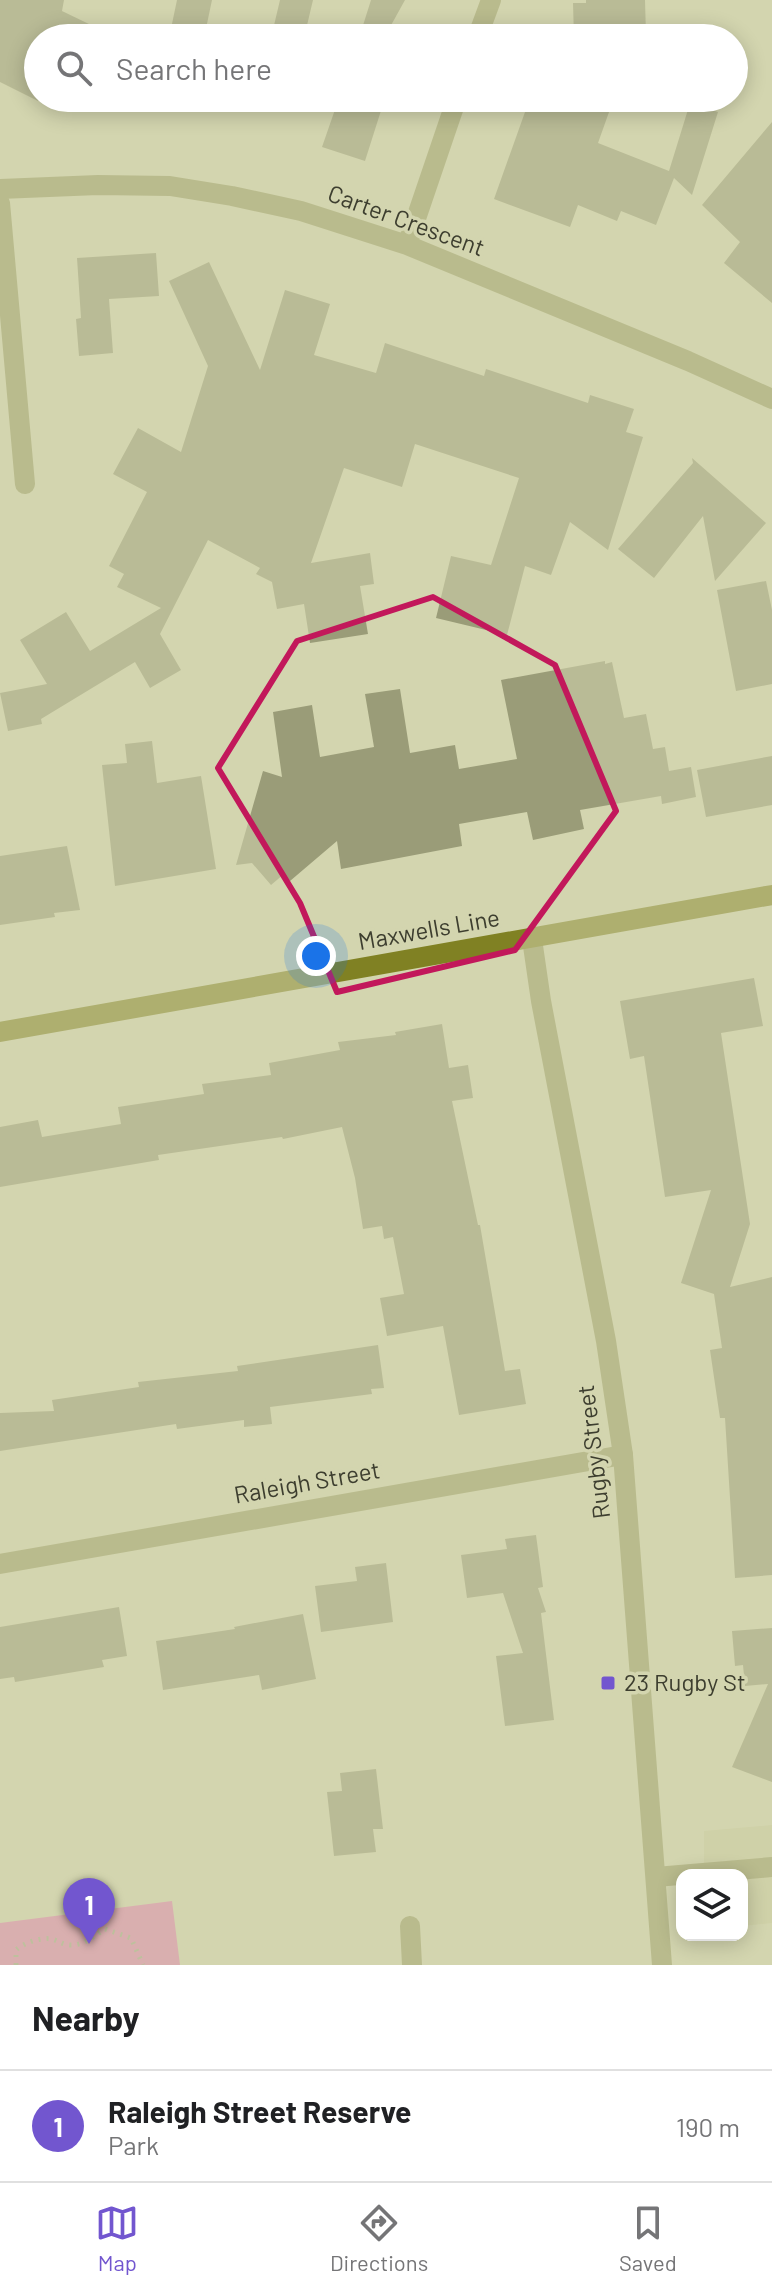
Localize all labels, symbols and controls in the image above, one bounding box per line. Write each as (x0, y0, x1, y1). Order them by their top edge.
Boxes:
search box (24, 24, 748, 112)
icon: search (52, 46, 96, 90)
text: Search here (116, 50, 272, 86)
street label: Carter Crescent (324, 178, 489, 261)
street label: Maxwells Line (356, 902, 502, 955)
your location (296, 936, 336, 976)
street label: Rugby Street (570, 1384, 615, 1521)
street label: Raleigh Street (232, 1454, 382, 1509)
place label: 23 Rugby St (624, 1667, 746, 1696)
marker: 23 Rugby St (599, 1674, 617, 1692)
map controls (676, 1869, 748, 1941)
button: layers (676, 1869, 748, 1941)
pin: 1 (63, 1878, 115, 1944)
text: Nearby (32, 1997, 140, 2038)
text: Raleigh Street Reserve (108, 2093, 411, 2129)
text: 1 (53, 2111, 63, 2142)
text: 190 m (676, 2111, 740, 2142)
text: Park (108, 2129, 159, 2160)
tab: Map (95, 2201, 139, 2275)
tab: Directions (330, 2201, 428, 2275)
tab: Saved (619, 2201, 677, 2275)

